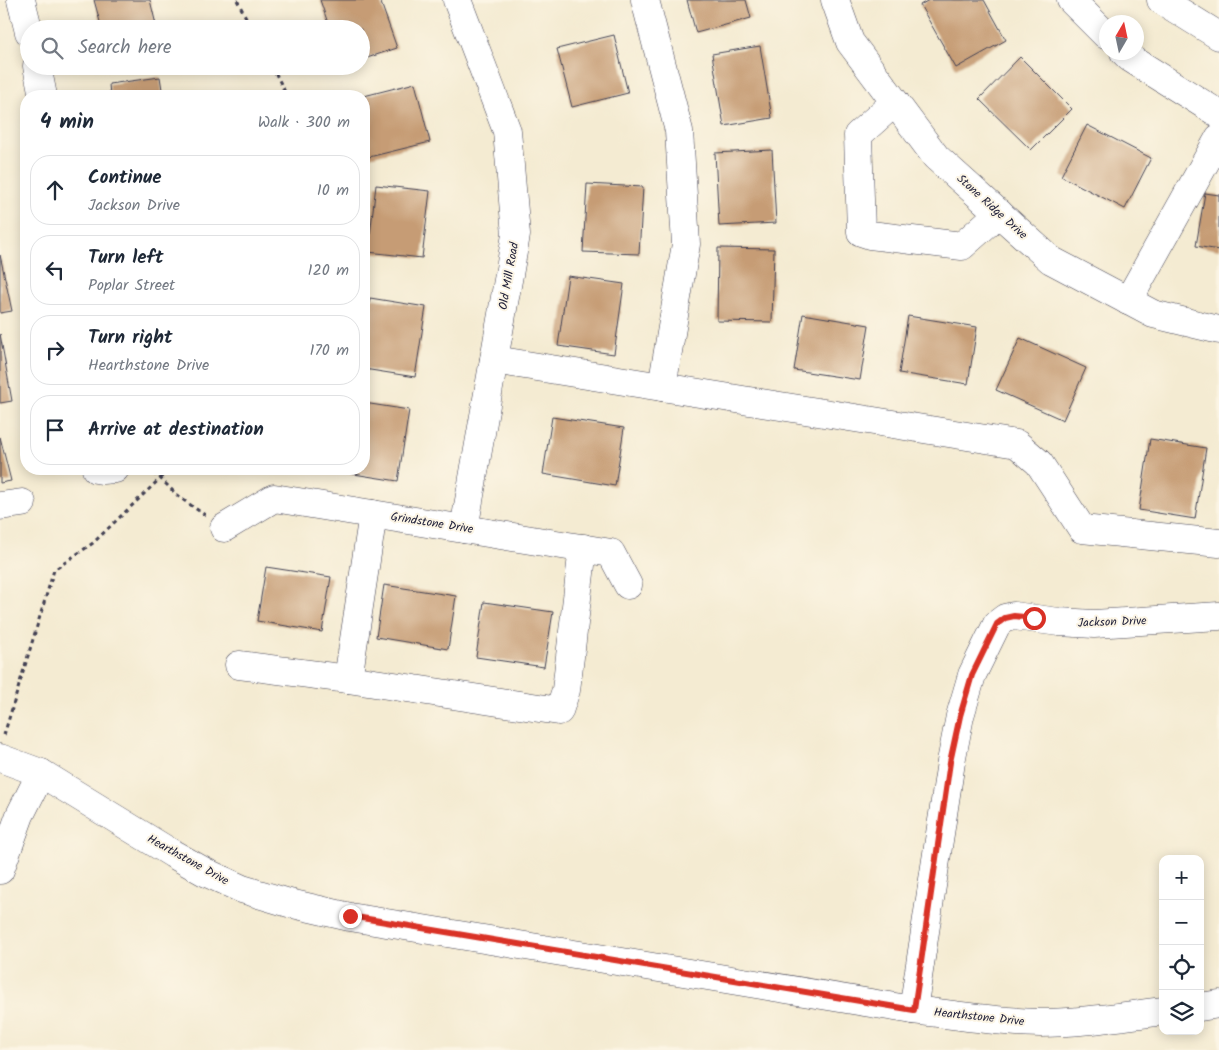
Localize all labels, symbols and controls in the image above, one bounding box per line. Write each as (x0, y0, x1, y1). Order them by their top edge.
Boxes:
north arrow (1099, 15, 1144, 60)
search box (20, 20, 370, 75)
text: Search here (78, 33, 172, 63)
icon: search (38, 34, 66, 62)
text: 4 min (40, 106, 94, 139)
text: Walk · 300 m (258, 110, 350, 135)
text: Continue (88, 163, 161, 193)
street label: Stone Ridge Drive (952, 170, 1032, 245)
icon: ahead (41, 176, 69, 204)
text: 10 m (317, 178, 349, 203)
text: Jackson Drive (88, 193, 180, 218)
street label: Old Mill Road (494, 240, 524, 311)
text: Turn left (88, 243, 163, 273)
icon: left (41, 256, 69, 284)
text: 120 m (308, 258, 349, 283)
text: Poplar Street (88, 273, 175, 298)
text: Turn right (88, 323, 173, 353)
icon: right (41, 336, 69, 364)
text: 170 m (309, 338, 349, 363)
text: Hearthstone Drive (88, 353, 209, 378)
text: Arrive at destination (88, 415, 264, 445)
icon: arrive (41, 416, 69, 444)
street label: Grindstone Drive (389, 507, 475, 539)
route start (1023, 607, 1046, 630)
street label: Jackson Drive (1077, 611, 1147, 633)
street label: Hearthstone Drive (144, 830, 233, 891)
map controls (1159, 855, 1204, 1035)
button: + (1159, 855, 1204, 900)
button: − (1159, 900, 1204, 945)
route end (339, 905, 362, 928)
button: locate (1159, 945, 1204, 990)
button: layers (1159, 990, 1204, 1035)
street label: Hearthstone Drive (933, 1003, 1026, 1031)

